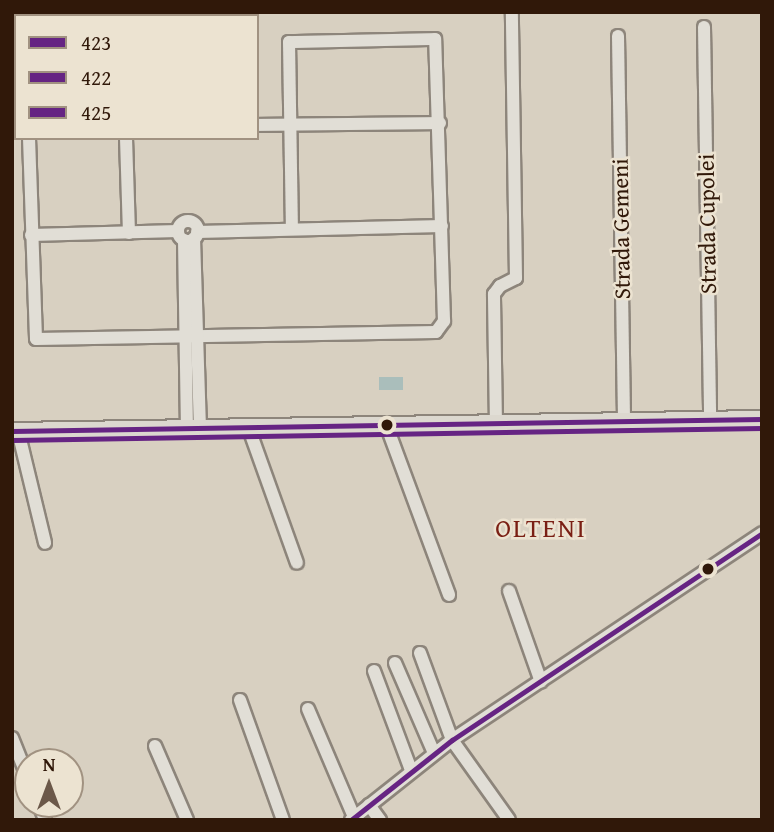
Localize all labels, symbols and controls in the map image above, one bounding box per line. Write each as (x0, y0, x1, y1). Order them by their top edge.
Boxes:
legend (14, 14, 259, 140)
text: 423 (81, 27, 111, 58)
text: 422 (81, 62, 111, 93)
text: 425 (81, 97, 111, 128)
street label: Strada Cupolei (692, 154, 722, 294)
street label: Strada Gemeni (606, 158, 636, 300)
unlabelled marker (380, 418, 394, 432)
district label: OLTENI (496, 512, 586, 544)
unlabelled marker (701, 562, 715, 576)
north arrow (14, 748, 84, 818)
text: N (43, 750, 55, 778)

